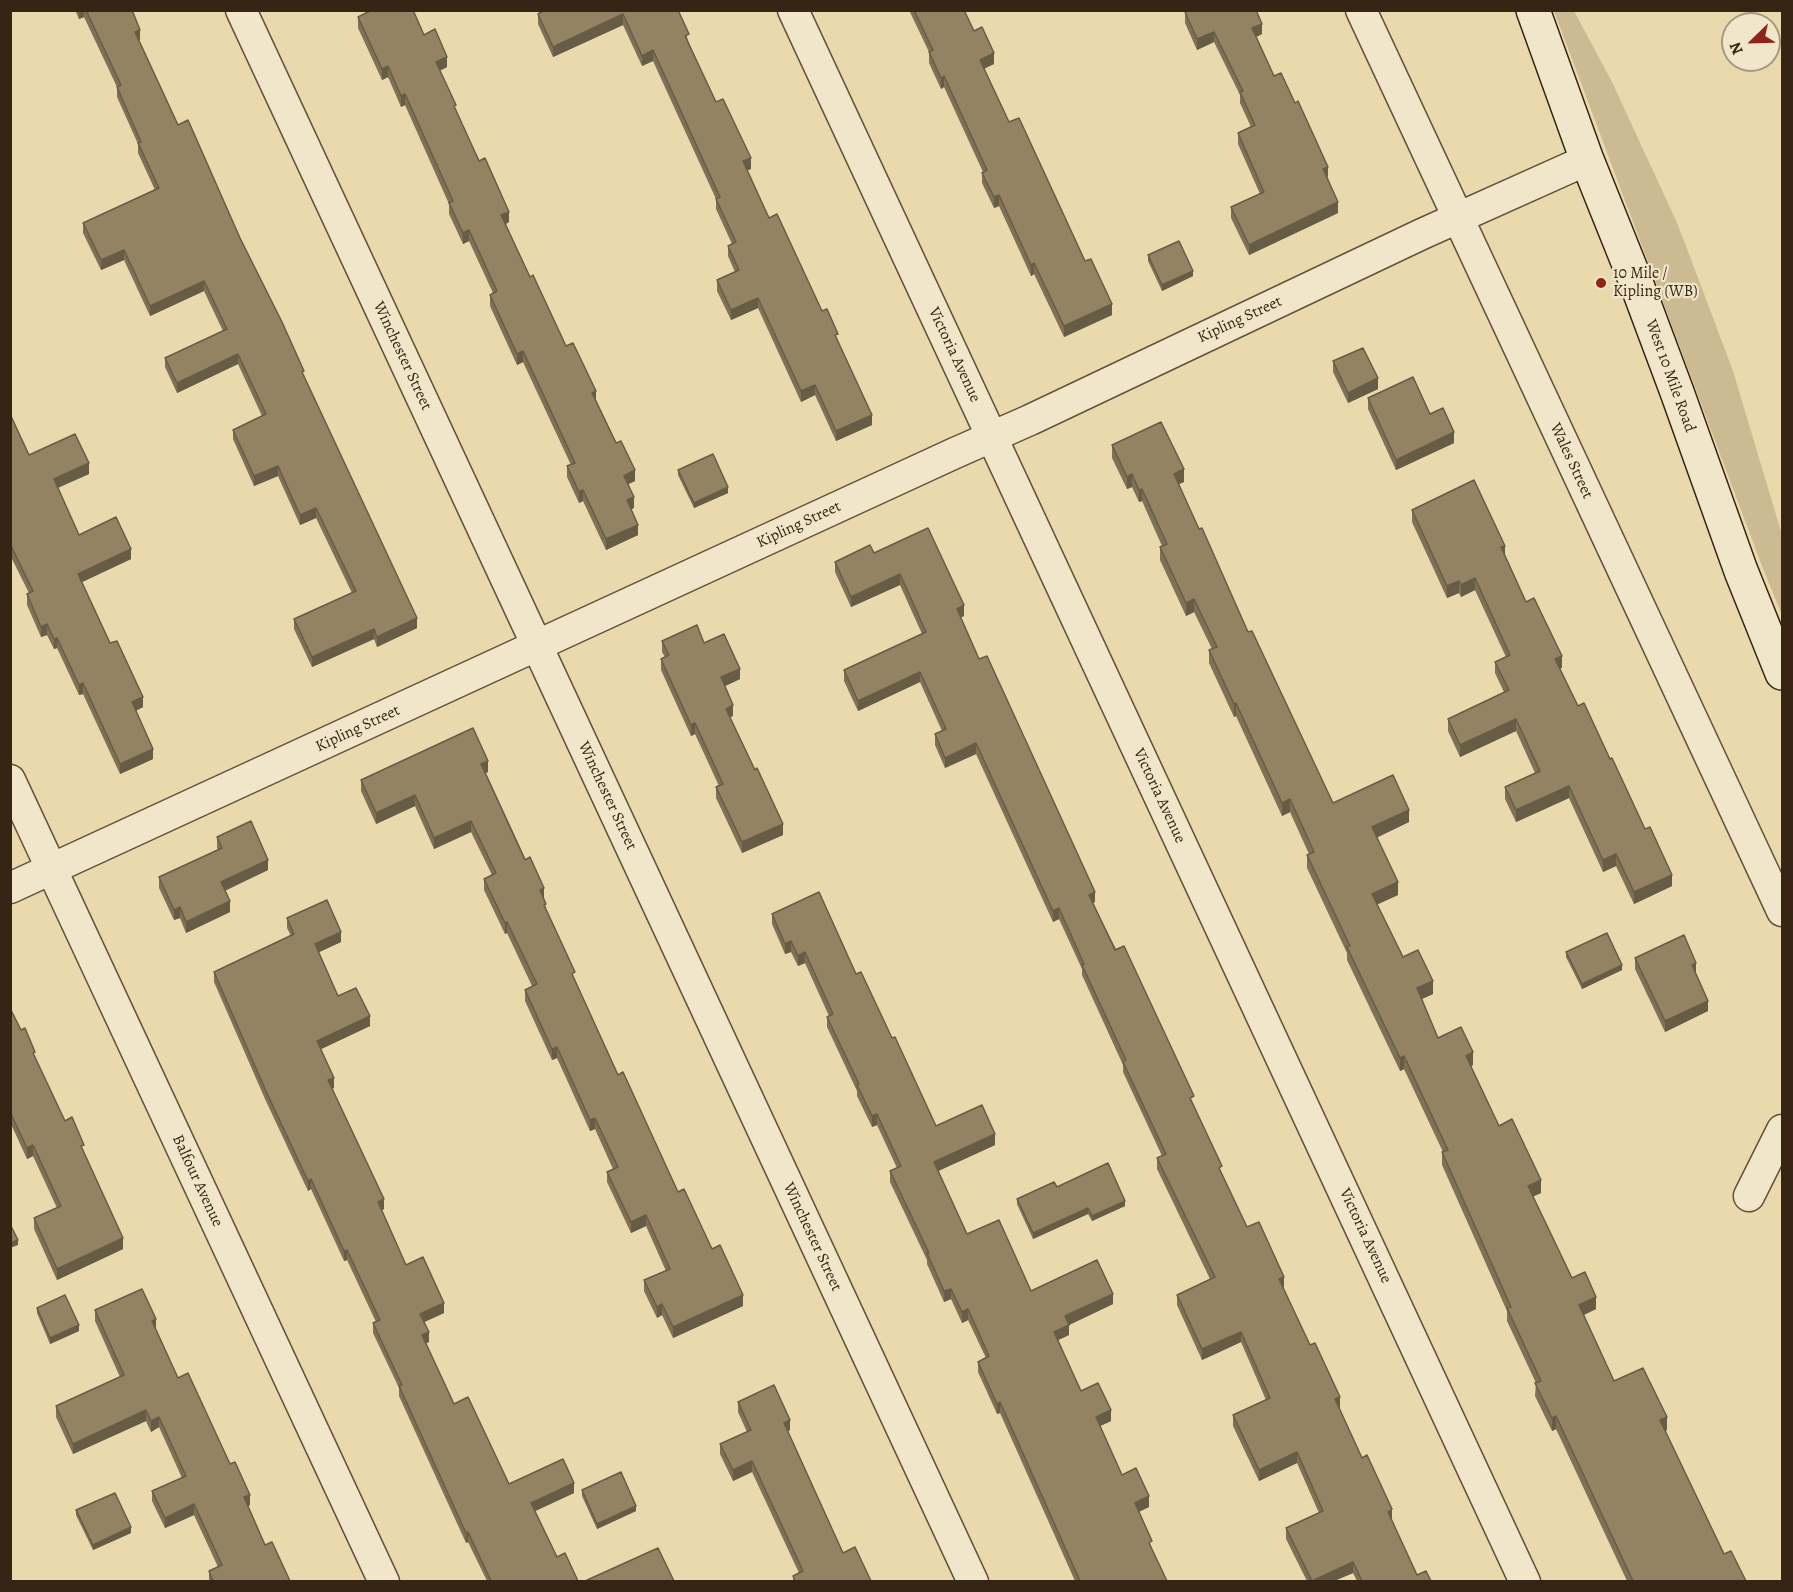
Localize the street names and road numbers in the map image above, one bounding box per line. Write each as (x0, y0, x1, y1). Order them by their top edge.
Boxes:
street label: Kipling Street (1195, 292, 1285, 348)
street label: Winchester Street (368, 299, 436, 413)
street label: Victoria Avenue (924, 304, 984, 406)
street label: West 10 Mile Road (1641, 317, 1699, 435)
street label: Wales Street (1545, 420, 1597, 502)
street label: Kipling Street (754, 497, 844, 553)
street label: Kipling Street (313, 701, 403, 757)
street label: Winchester Street (573, 739, 641, 853)
street label: Victoria Avenue (1129, 745, 1189, 847)
street label: Balfour Avenue (167, 1132, 227, 1230)
street label: Winchester Street (778, 1180, 846, 1294)
street label: Victoria Avenue (1335, 1185, 1395, 1287)

